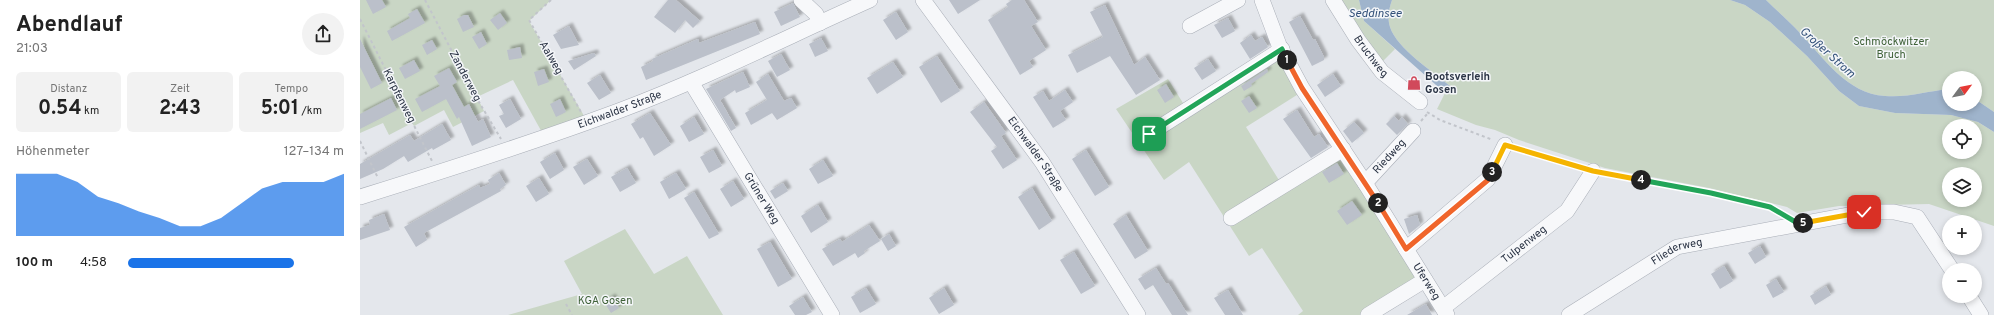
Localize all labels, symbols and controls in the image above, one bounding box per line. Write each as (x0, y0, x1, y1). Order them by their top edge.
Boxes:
water label: Seddinsee (1348, 6, 1402, 22)
text: Abendlauf (16, 12, 122, 39)
button: share (302, 13, 344, 55)
water label: Großer Strom (1796, 24, 1858, 82)
street label: Bruchweg (1350, 33, 1391, 81)
park label: Schmöckwitzer Bruch (1853, 35, 1930, 62)
street label: Aalweg (536, 39, 566, 77)
text: 21:03 (16, 41, 48, 57)
street label: Zanderweg (446, 48, 484, 104)
pin: 1 (1277, 50, 1297, 70)
text: 1 (1285, 53, 1289, 67)
street label: Karpfenweg (379, 67, 419, 125)
place label: Bootsverleih Gosen (1425, 70, 1490, 97)
north arrow (1942, 71, 1982, 111)
map controls (1942, 71, 1982, 303)
shop icon: Bootsverleih Gosen (1406, 75, 1422, 91)
text: Distanz (50, 82, 87, 96)
text: Zeit (170, 82, 190, 96)
text: Tempo (275, 82, 308, 96)
street label: Eichwalder Straße (576, 88, 664, 132)
text: 0.54 (38, 96, 81, 122)
text: 2:43 (159, 96, 201, 122)
text: 5:01 (261, 96, 299, 122)
text: km (81, 104, 99, 118)
text: /km (299, 104, 322, 118)
street label: Eichwalder Straße (1004, 114, 1066, 195)
pin (1132, 117, 1166, 151)
button: locate (1942, 119, 1982, 159)
icon: arrive (1138, 123, 1160, 145)
street label: Riedweg (1370, 136, 1409, 177)
text: Höhenmeter (16, 144, 90, 160)
text: 127–134 m (284, 144, 344, 160)
pin: 3 (1482, 162, 1502, 182)
text: 3 (1489, 165, 1495, 179)
button: layers (1942, 167, 1982, 207)
street label: Grüner Weg (740, 170, 783, 227)
pin: 4 (1631, 170, 1651, 190)
text: 4 (1637, 173, 1645, 187)
pin: 2 (1368, 193, 1388, 213)
pin (1847, 195, 1881, 229)
text: 2 (1375, 196, 1381, 210)
icon: check (1853, 201, 1875, 223)
pin: 5 (1793, 213, 1813, 233)
button: + (1942, 215, 1982, 255)
text: 5 (1800, 216, 1806, 230)
street label: Tulpenweg (1499, 222, 1550, 267)
street label: Fliederweg (1649, 235, 1704, 268)
text: 100 m (16, 255, 53, 271)
text: 4:58 (80, 255, 107, 271)
street label: Uferweg (1409, 260, 1443, 303)
button: − (1942, 263, 1982, 303)
park label: KGA Gosen (578, 294, 632, 308)

